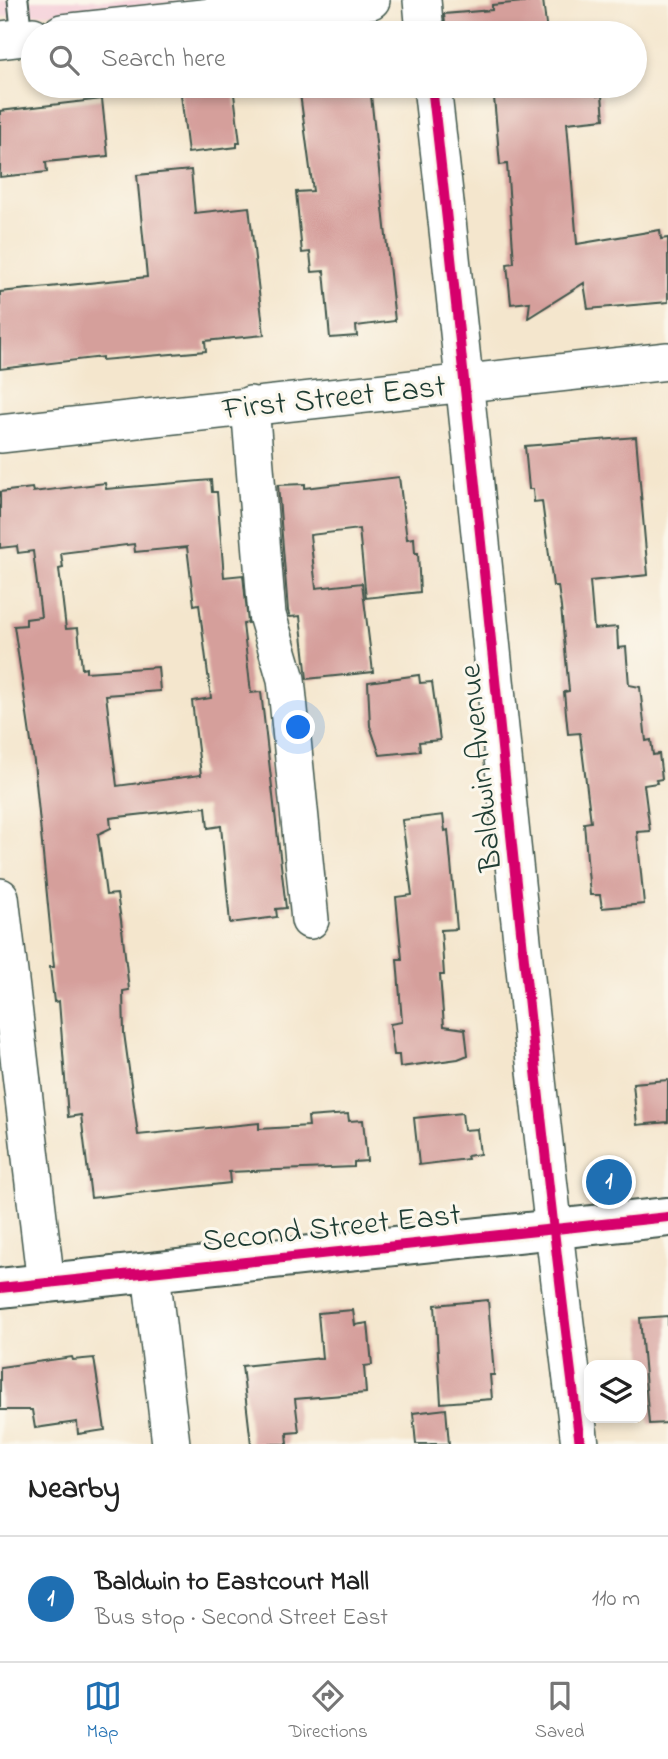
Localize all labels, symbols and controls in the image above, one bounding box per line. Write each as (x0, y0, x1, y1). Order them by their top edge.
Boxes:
search box (21, 21, 647, 98)
icon: search (45, 41, 83, 79)
text: Search here (101, 41, 226, 79)
street label: First Street East (220, 364, 448, 435)
street label: Baldwin Avenue (448, 661, 517, 875)
your location (281, 710, 315, 744)
pin: 1 (586, 1156, 632, 1208)
street label: Second Street East (200, 1193, 463, 1266)
map controls (584, 1360, 647, 1423)
button: layers (584, 1360, 647, 1423)
text: Nearby (28, 1468, 120, 1512)
text: Baldwin to Eastcourt Mall (95, 1564, 369, 1602)
text: 1 (47, 1583, 55, 1616)
text: 110 m (592, 1583, 640, 1616)
text: Bus stop · Second Street East (95, 1602, 388, 1635)
tab: Map (84, 1677, 122, 1746)
tab: Directions (289, 1677, 368, 1746)
tab: Saved (535, 1677, 584, 1746)

